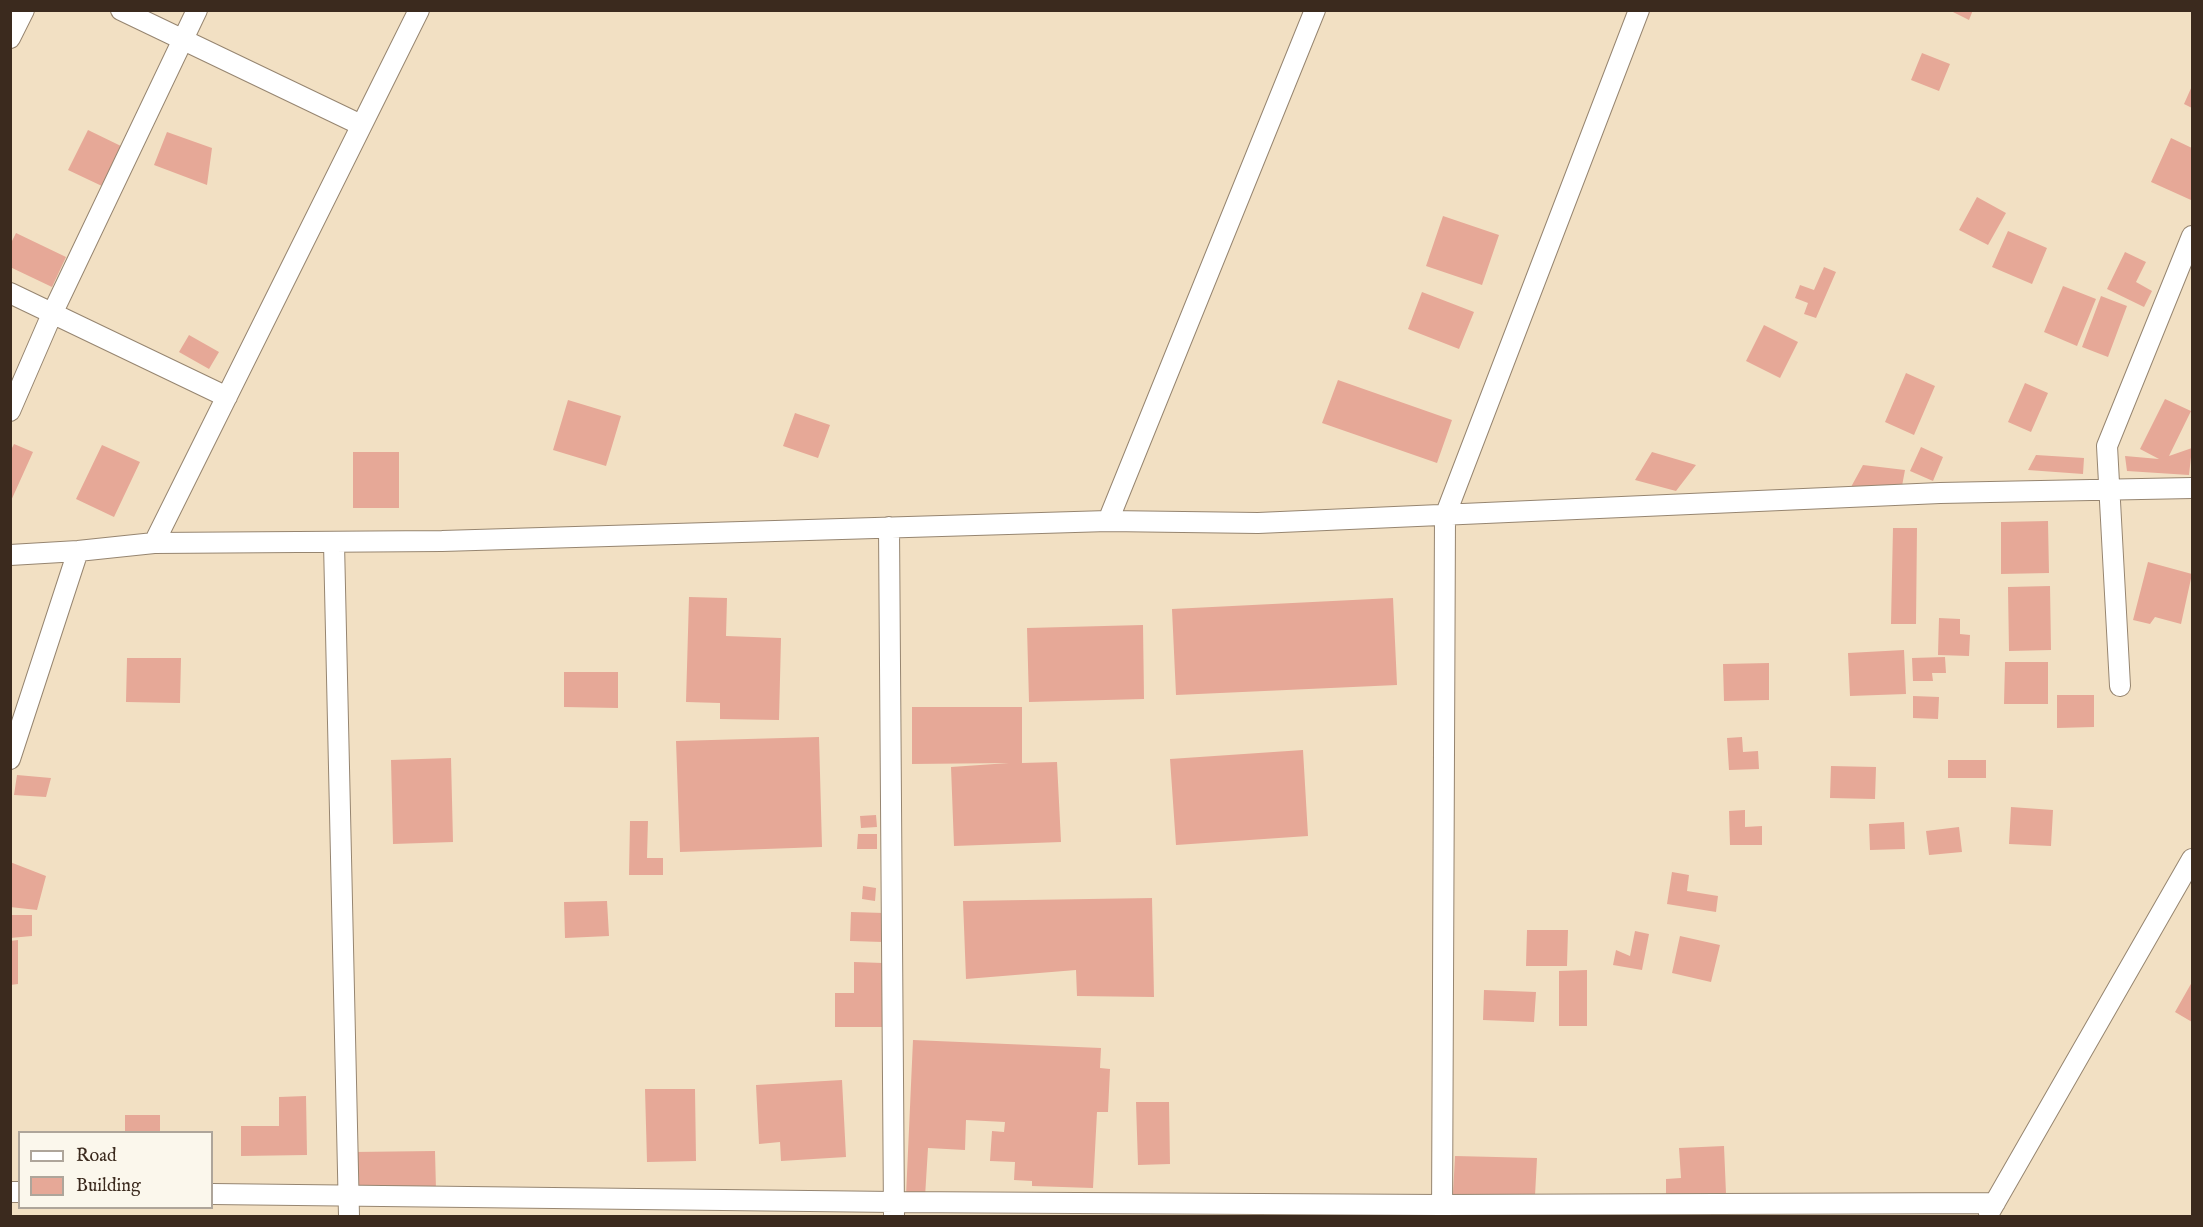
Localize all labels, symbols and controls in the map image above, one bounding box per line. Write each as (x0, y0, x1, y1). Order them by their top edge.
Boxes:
legend (18, 1131, 213, 1209)
text: Road (76, 1145, 117, 1168)
text: Building (76, 1175, 141, 1198)

